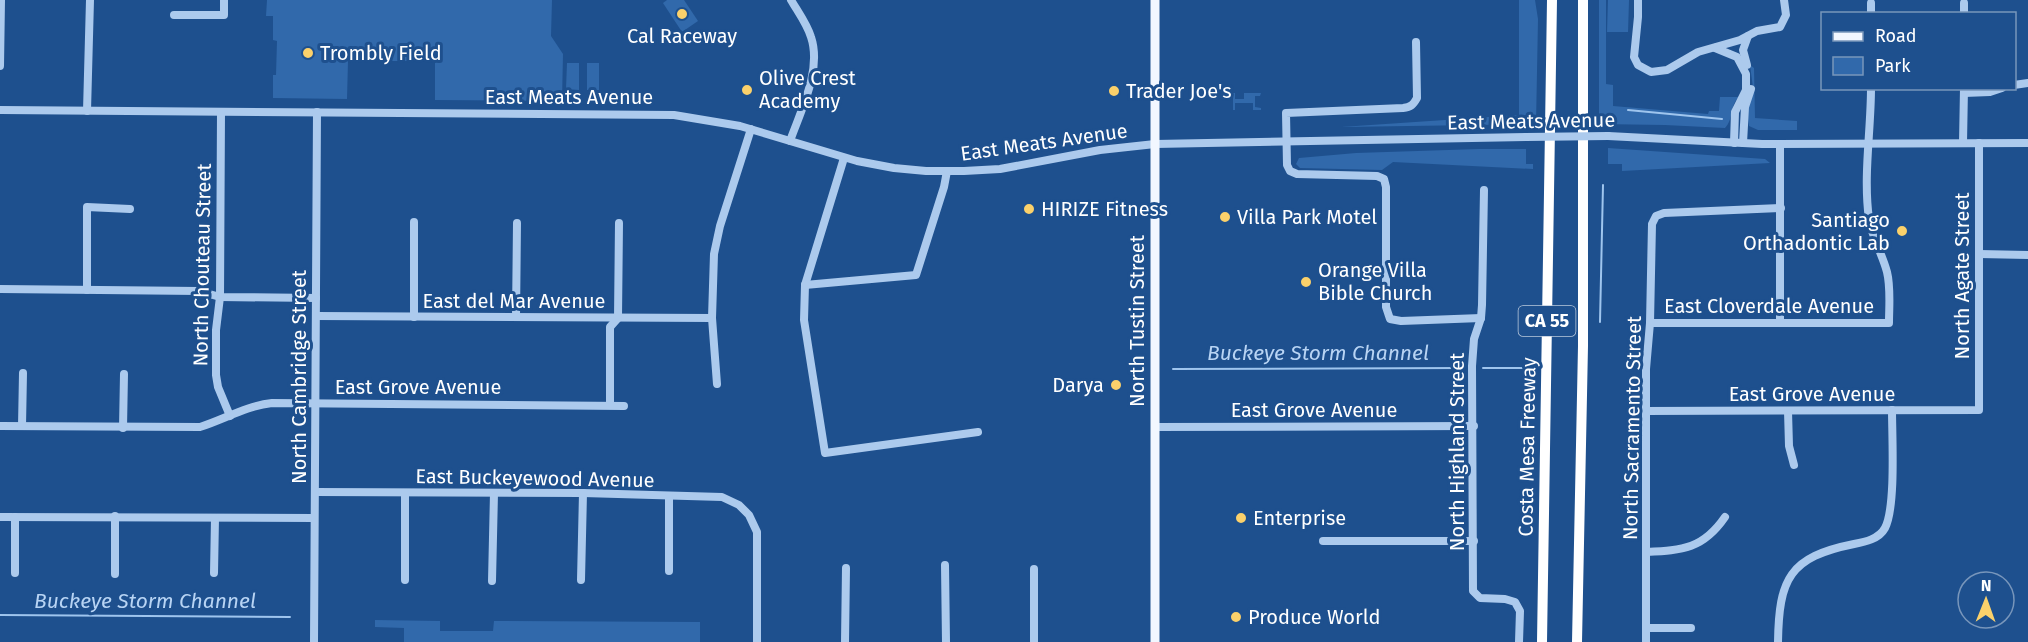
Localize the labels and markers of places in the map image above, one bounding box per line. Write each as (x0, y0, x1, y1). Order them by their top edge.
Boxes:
marker: Cal Raceway (675, 7, 689, 21)
place label: Cal Raceway (627, 24, 737, 48)
place label: Trombly Field (320, 41, 442, 65)
marker: Trombly Field (301, 46, 315, 60)
place label: Olive Crest Academy (759, 66, 857, 113)
place label: Trader Joe's (1126, 79, 1232, 103)
marker: Olive Crest Academy (740, 83, 754, 97)
marker: Trader Joe's (1107, 84, 1121, 98)
place label: HIRIZE Fitness (1041, 197, 1168, 221)
marker: HIRIZE Fitness (1022, 202, 1036, 216)
place label: Villa Park Motel (1237, 205, 1377, 229)
place label: Santiago Orthadontic Lab (1743, 208, 1890, 255)
marker: Villa Park Motel (1218, 210, 1232, 224)
marker: Santiago Orthadontic Lab (1895, 224, 1909, 238)
place label: Orange Villa Bible Church (1318, 258, 1432, 305)
marker: Orange Villa Bible Church (1299, 275, 1313, 289)
place label: Darya (1052, 373, 1104, 397)
marker: Darya (1109, 378, 1123, 392)
place label: Enterprise (1253, 506, 1346, 530)
marker: Enterprise (1234, 511, 1248, 525)
place label: Produce World (1248, 605, 1380, 629)
marker: Produce World (1229, 610, 1243, 624)

